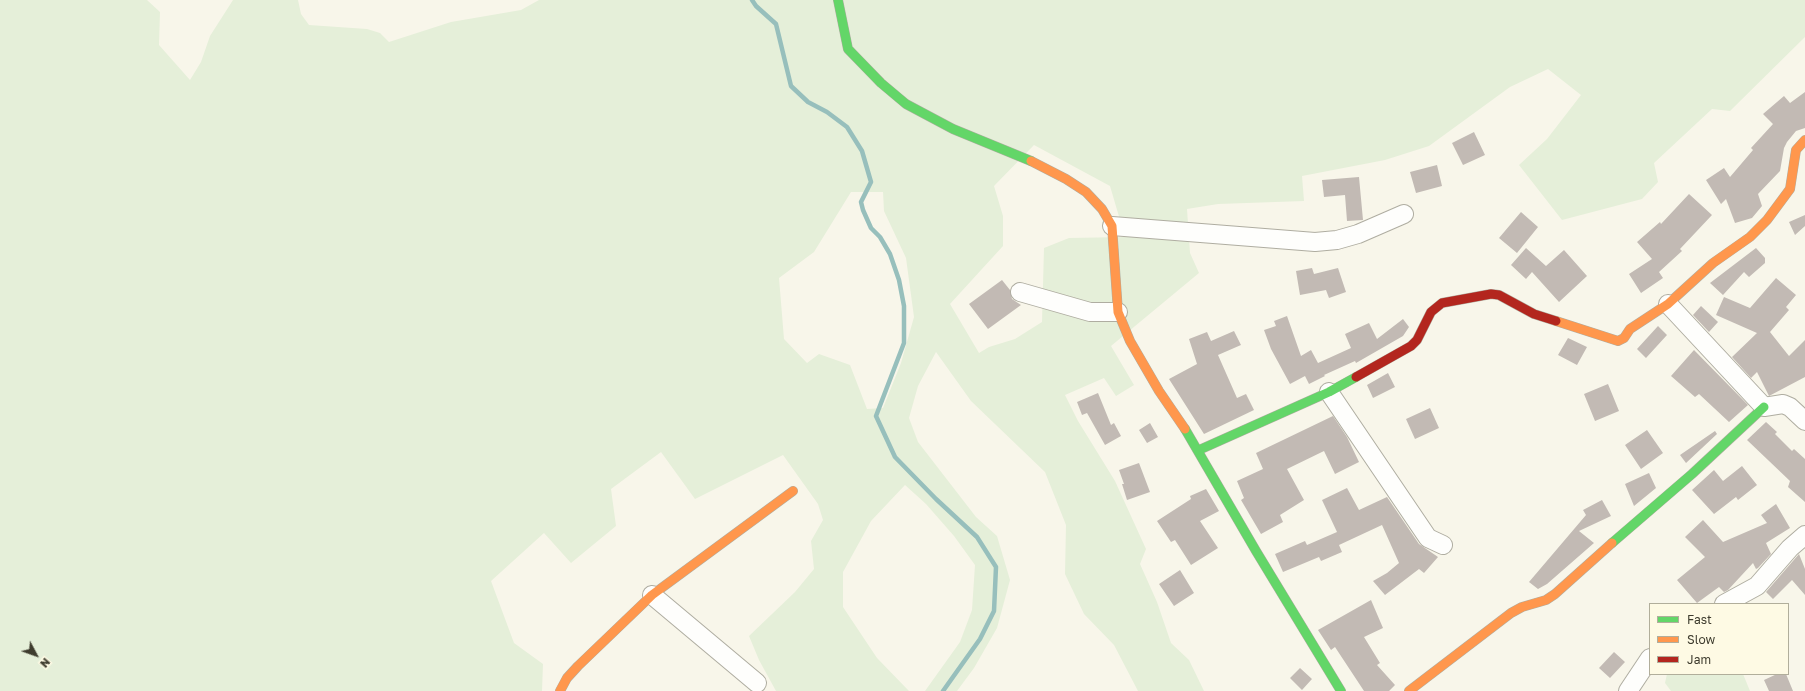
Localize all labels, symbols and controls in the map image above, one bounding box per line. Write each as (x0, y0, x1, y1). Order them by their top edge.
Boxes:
legend (1649, 603, 1789, 675)
text: Fast (1687, 612, 1712, 627)
text: Slow (1687, 632, 1715, 647)
north arrow (16, 635, 56, 675)
text: Jam (1687, 652, 1711, 667)
text: N (38, 656, 53, 671)

